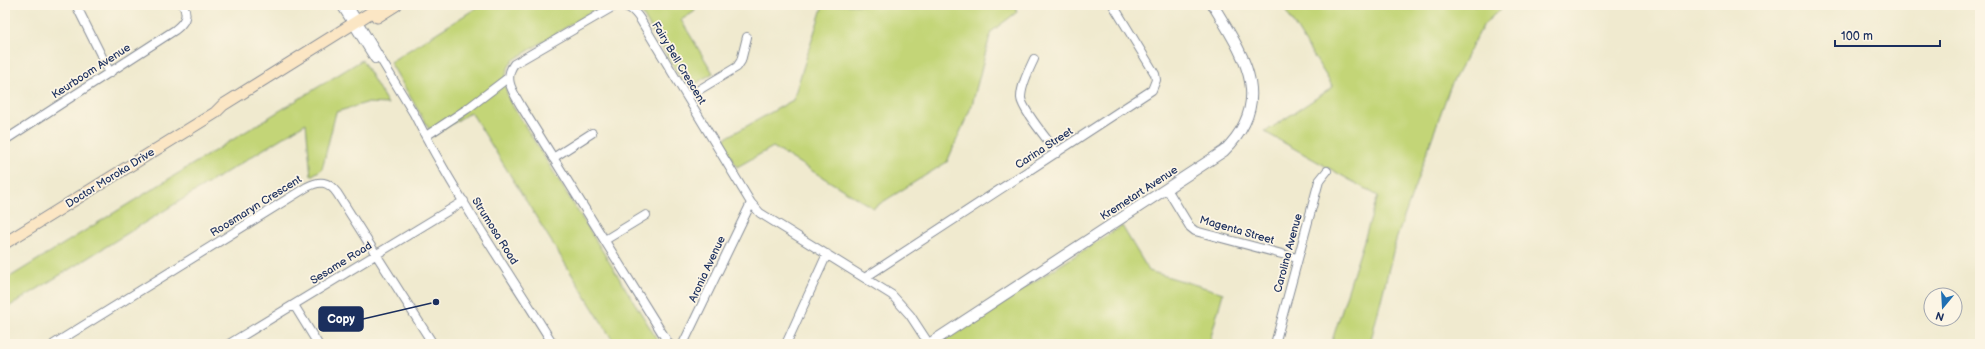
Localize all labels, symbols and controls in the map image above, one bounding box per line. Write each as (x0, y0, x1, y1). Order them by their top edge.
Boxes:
street label: Fairy Bell Crescent (649, 19, 709, 107)
scale bar (1835, 22, 1940, 48)
text: 100 m (1841, 29, 1873, 44)
street label: Keurboom Avenue (49, 40, 133, 101)
street label: Carina Street (1013, 124, 1076, 171)
street label: Doctor Moroka Drive (63, 145, 157, 211)
street label: Kremetart Avenue (1098, 163, 1181, 223)
street label: Roosmaryn Crescent (208, 172, 305, 239)
street label: Strumosa Road (469, 195, 521, 267)
street label: Carolina Avenue (1271, 212, 1305, 294)
street label: Magenta Street (1198, 213, 1276, 247)
street label: Aronia Avenue (686, 233, 728, 304)
street label: Sesame Road (308, 239, 374, 287)
north arrow (1923, 287, 1963, 327)
callout: Copy (319, 307, 363, 331)
text: N (1934, 309, 1946, 323)
text: Copy (327, 312, 355, 327)

